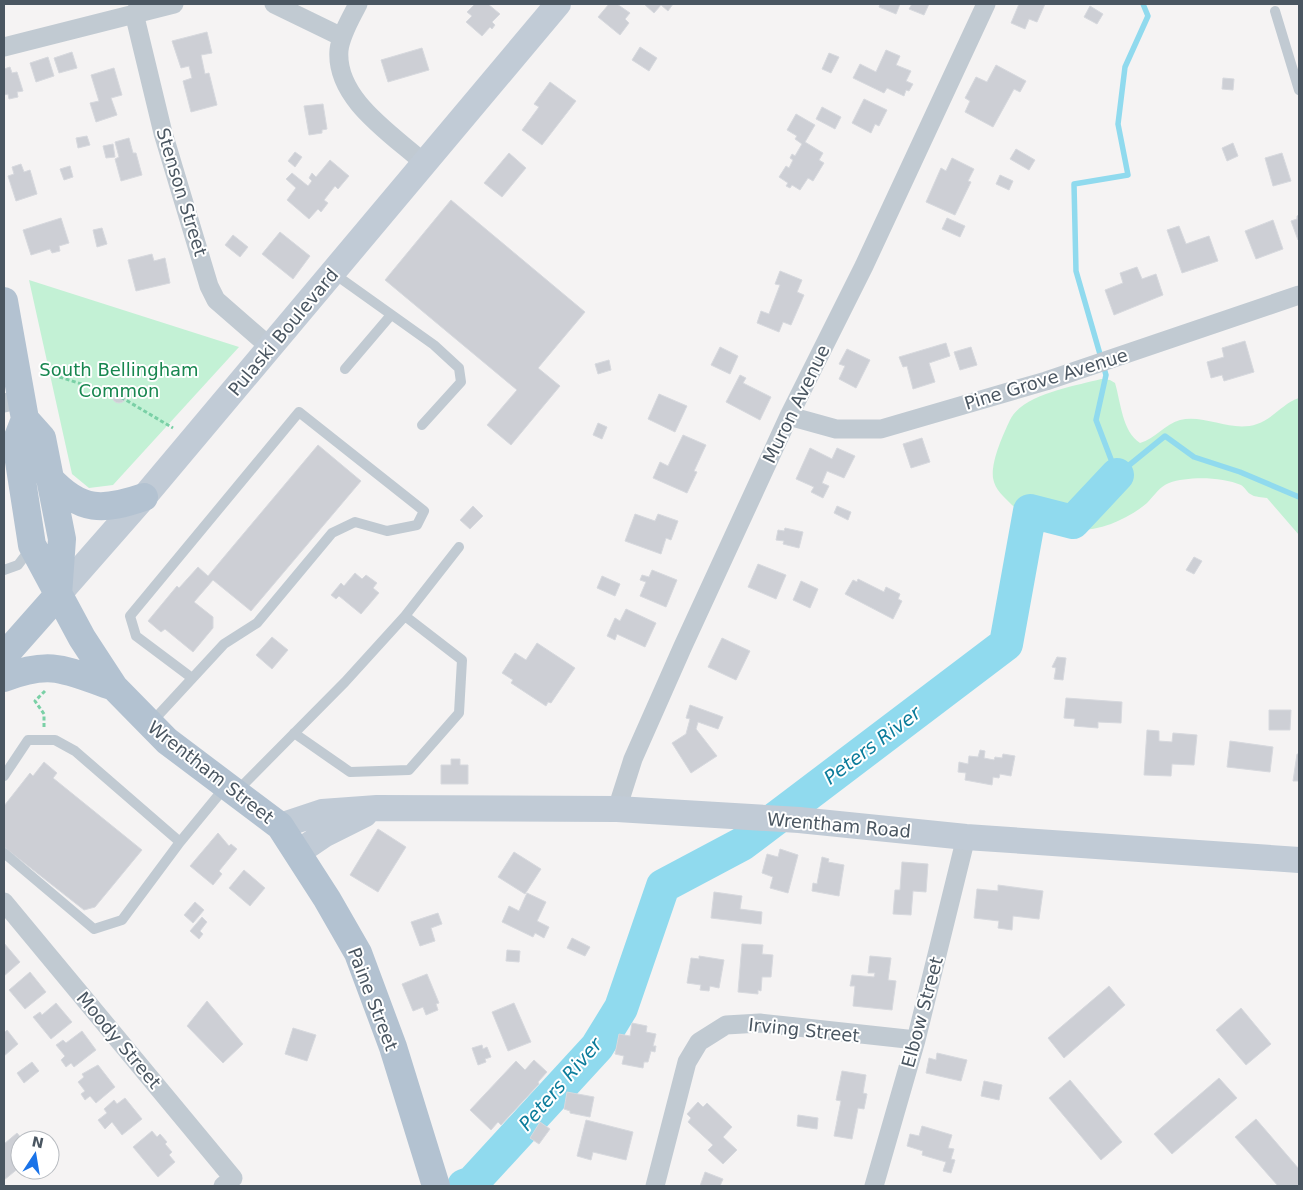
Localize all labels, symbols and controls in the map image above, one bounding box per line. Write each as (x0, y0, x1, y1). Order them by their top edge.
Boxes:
street label: Stenson Street (152, 125, 212, 259)
street label: Pulaski Boulevard (224, 264, 342, 400)
street label: Muron Avenue (758, 341, 834, 467)
street label: Pine Grove Avenue (962, 344, 1130, 414)
park label: South Bellingham Common (39, 359, 199, 401)
water label: Peters River (819, 701, 926, 788)
street label: Wrentham Street (144, 716, 278, 828)
street label: Wrentham Road (766, 808, 912, 842)
street label: Paine Street (344, 944, 402, 1054)
street label: Elbow Street (897, 954, 947, 1070)
street label: Moody Street (72, 987, 166, 1093)
street label: Irving Street (747, 1014, 861, 1046)
water label: Peters River (514, 1032, 607, 1135)
north arrow (10, 1130, 60, 1180)
text: N (30, 1133, 45, 1151)

